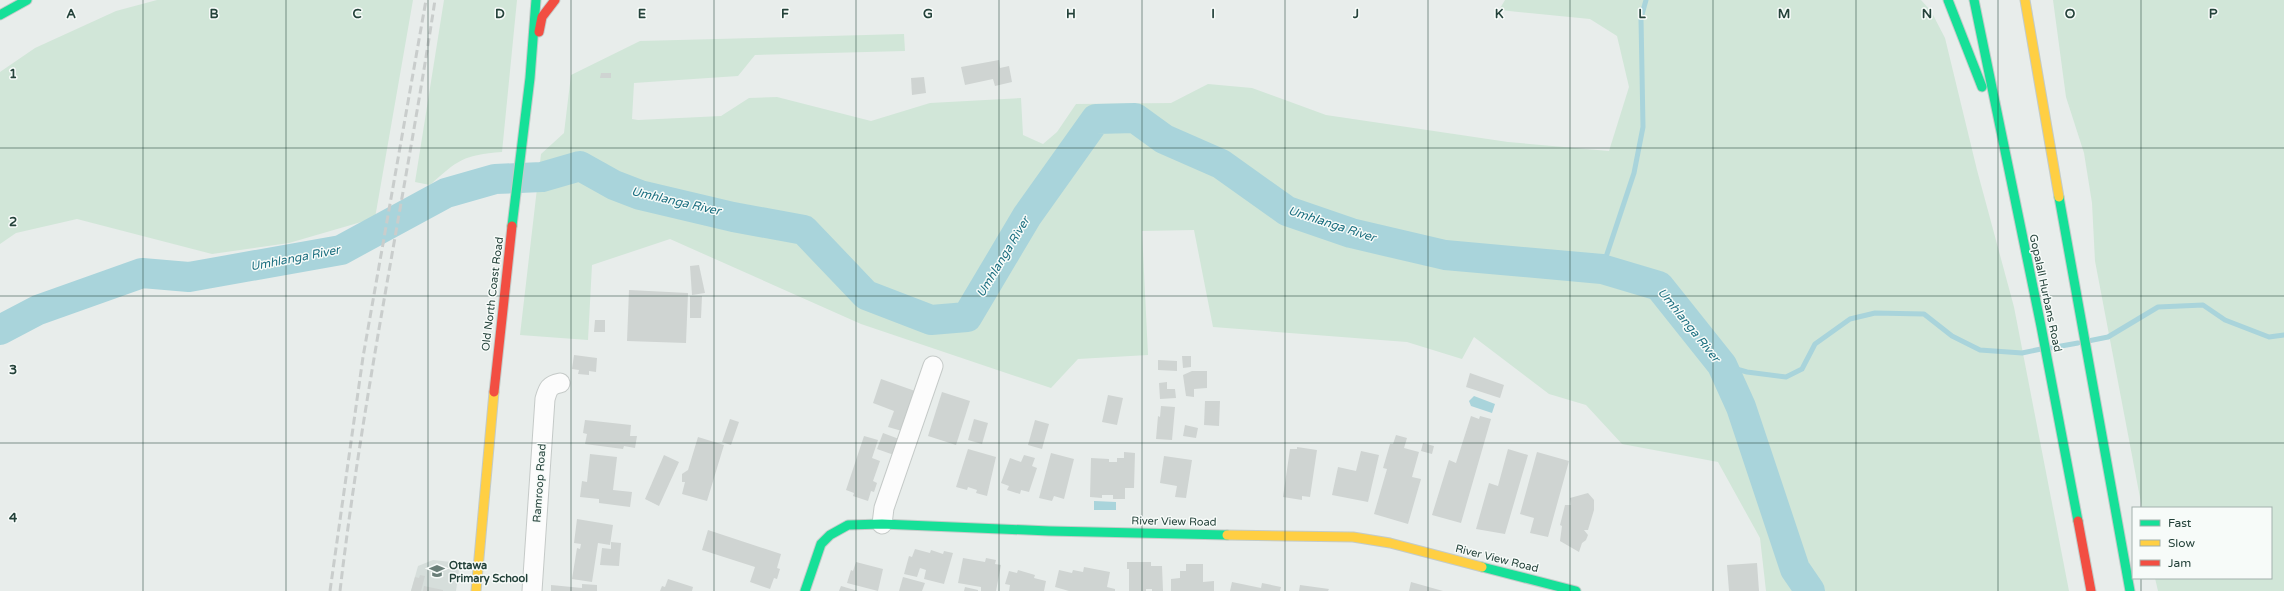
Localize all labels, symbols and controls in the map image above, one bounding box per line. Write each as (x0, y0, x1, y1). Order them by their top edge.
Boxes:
text: A (66, 6, 76, 22)
text: B (209, 6, 219, 22)
text: C (352, 6, 362, 22)
text: D (495, 6, 505, 22)
text: E (638, 6, 646, 22)
text: F (781, 6, 789, 22)
text: G (923, 6, 933, 22)
text: H (1066, 6, 1076, 22)
text: I (1211, 6, 1215, 22)
text: J (1352, 6, 1359, 22)
text: K (1495, 6, 1504, 22)
text: L (1638, 6, 1646, 22)
text: M (1778, 6, 1790, 22)
text: N (1922, 6, 1932, 22)
text: O (2065, 6, 2076, 22)
text: P (2209, 6, 2218, 22)
text: 1 (9, 66, 17, 82)
water label: Umhlanga River (630, 184, 723, 218)
water label: Umhlanga River (1287, 203, 1379, 245)
water label: Umhlanga River (974, 213, 1033, 300)
text: 2 (9, 214, 17, 230)
street label: Gopalall Hurbans Road (2027, 233, 2064, 353)
street label: Old North Coast Road (479, 236, 506, 352)
water label: Umhlanga River (249, 242, 342, 274)
water label: Umhlanga River (1655, 285, 1724, 366)
text: 3 (9, 362, 17, 378)
street label: Ramroop Road (530, 443, 549, 523)
legend (2132, 507, 2272, 579)
text: 4 (9, 510, 18, 526)
street label: River View Road (1131, 514, 1217, 529)
text: Fast (2168, 516, 2192, 530)
text: Slow (2168, 536, 2195, 550)
street label: River View Road (1454, 542, 1540, 575)
text: Jam (2168, 556, 2191, 570)
place label: Ottawa Primary School (449, 559, 528, 586)
school or university icon: Ottawa Primary School (428, 562, 446, 580)

